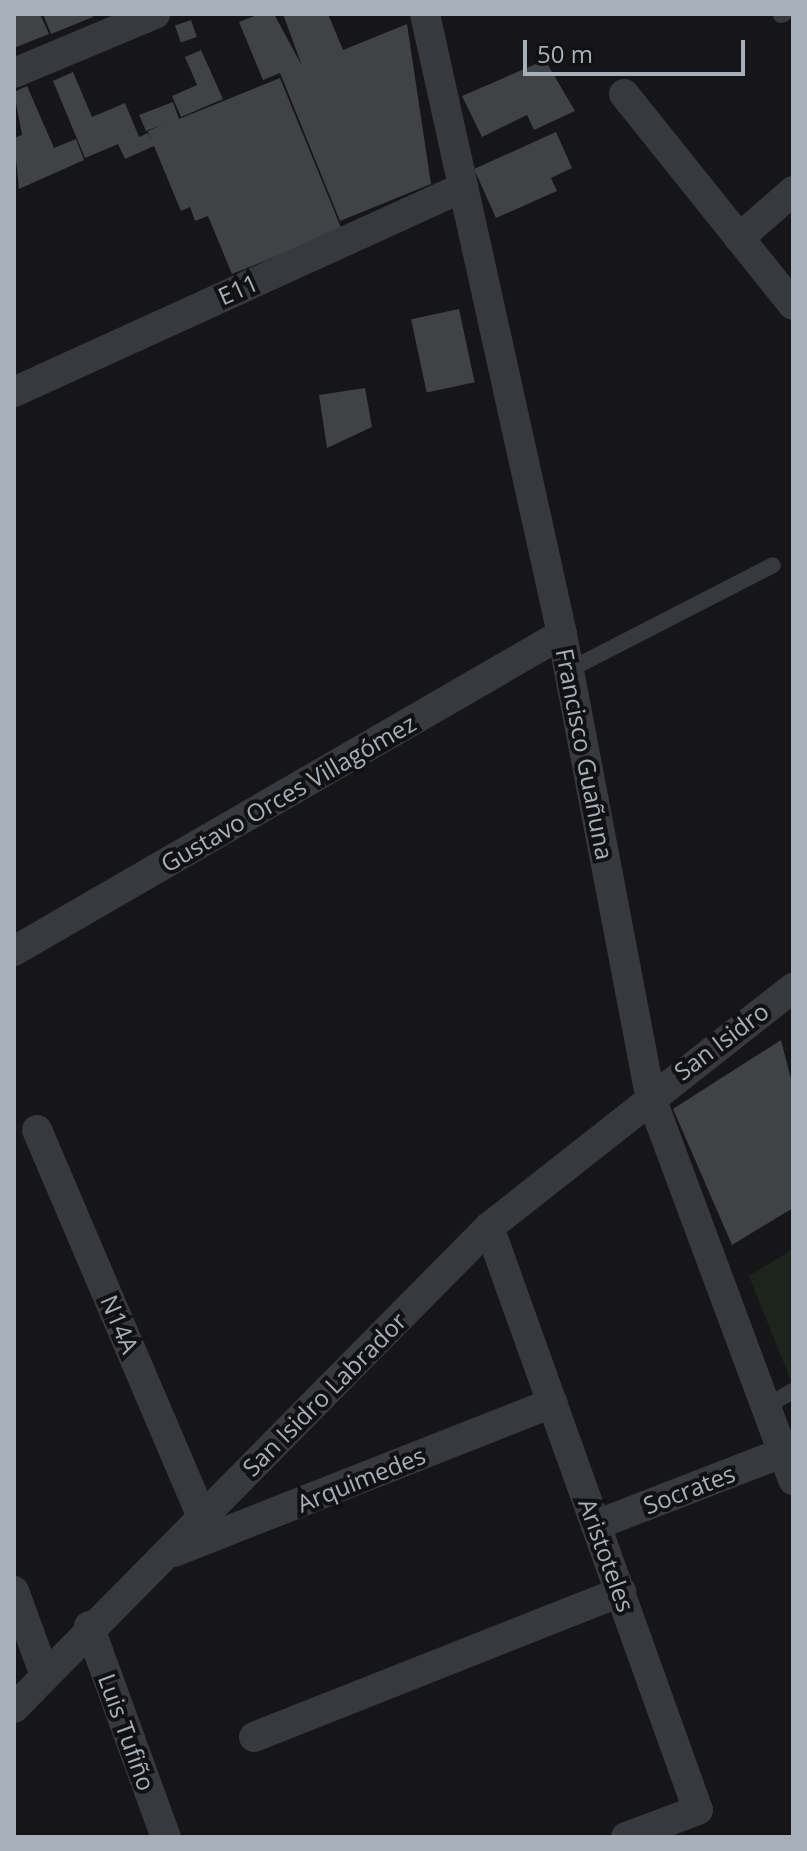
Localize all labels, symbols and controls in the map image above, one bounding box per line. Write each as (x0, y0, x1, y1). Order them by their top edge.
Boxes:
scale bar (527, 24, 749, 74)
text: 50 m (537, 37, 593, 70)
street label: E11 (214, 268, 262, 310)
street label: Francisco Guañuna (550, 646, 620, 862)
street label: Gustavo Orces Villagómez (155, 708, 421, 878)
street label: San Isidro (668, 996, 774, 1086)
street label: N14A (95, 1290, 145, 1358)
street label: San Isidro Labrador (236, 1306, 412, 1482)
street label: Arquimedes (293, 1440, 429, 1518)
street label: Socrates (639, 1458, 739, 1520)
street label: Aristoteles (573, 1494, 641, 1616)
street label: Luis Tufiño (93, 1670, 161, 1794)

